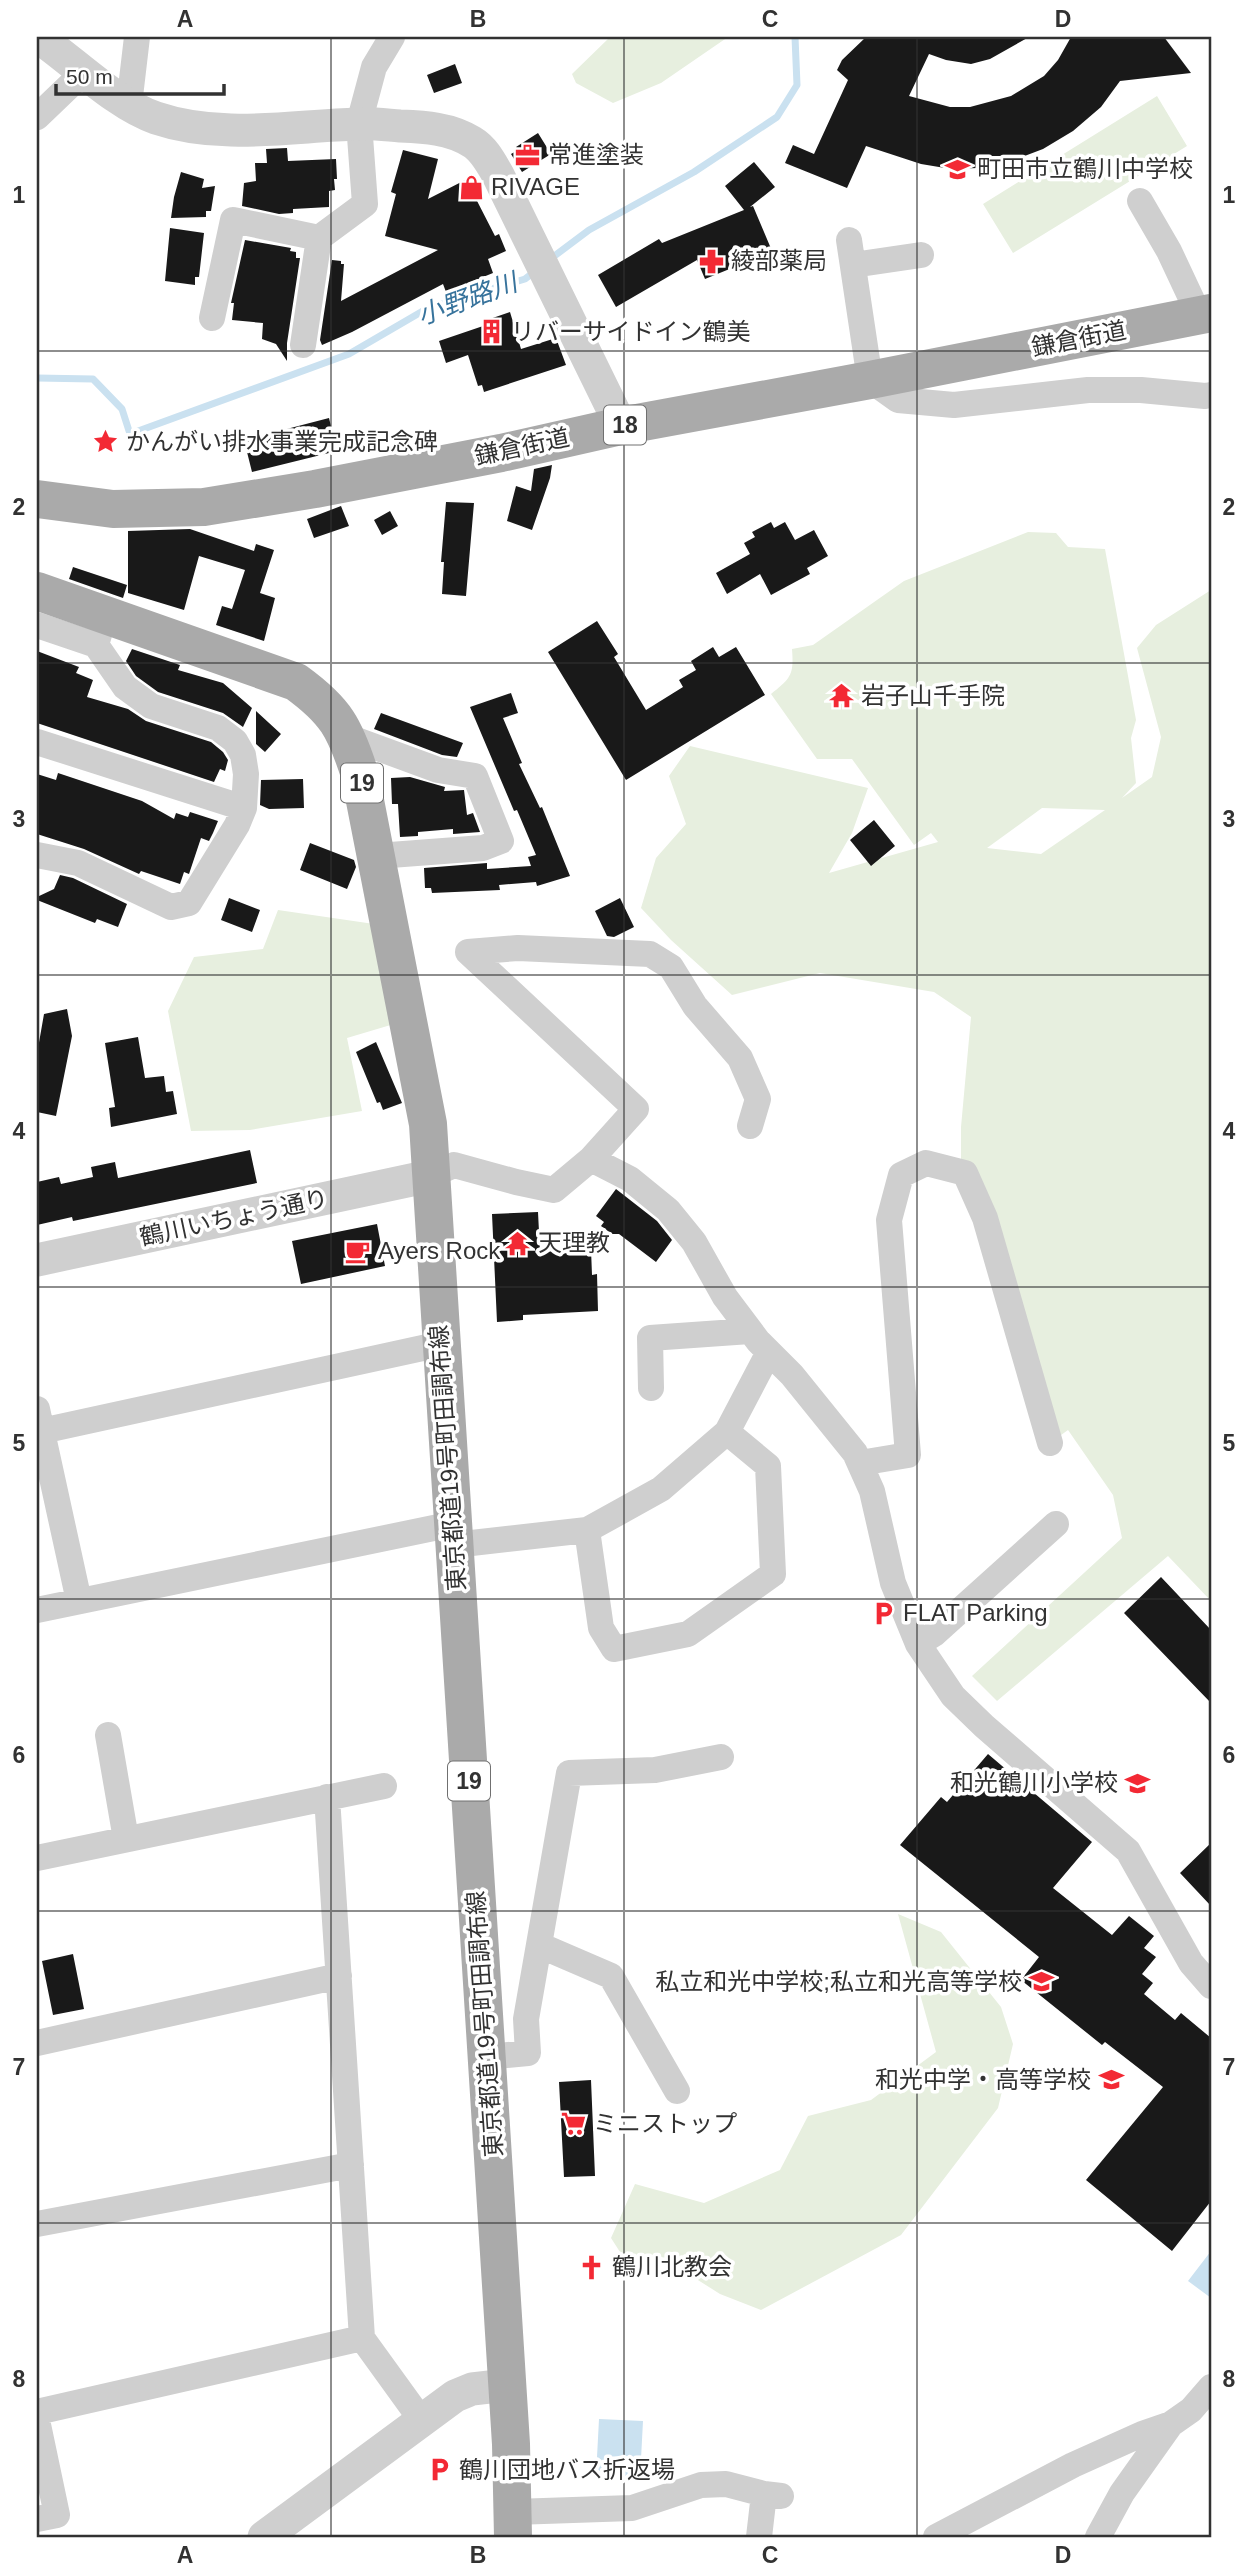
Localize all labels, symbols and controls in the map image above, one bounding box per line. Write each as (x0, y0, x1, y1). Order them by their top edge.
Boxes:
text: A (177, 6, 193, 32)
text: B (470, 6, 486, 32)
text: C (762, 6, 778, 32)
text: D (1055, 6, 1071, 32)
scale bar (56, 52, 224, 96)
text: 50 m (66, 65, 113, 88)
office icon: 常進塗装 (514, 141, 542, 169)
place label: 常進塗装 (548, 141, 644, 168)
school or university icon: 町田市立鶴川中学校 (943, 155, 971, 183)
place label: 町田市立鶴川中学校 (977, 155, 1193, 182)
shop icon: RIVAGE (457, 173, 485, 201)
place label: RIVAGE (491, 173, 580, 200)
text: 1 (13, 182, 26, 208)
text: 1 (1223, 182, 1236, 208)
pharmacy icon: 綾部薬局 (697, 247, 725, 275)
place label: 綾部薬局 (731, 247, 827, 274)
water label: 小野路川 (413, 266, 524, 331)
street label: 鎌倉街道 (1029, 316, 1129, 361)
building icon: リバーサイドイン鶴美 (477, 318, 505, 346)
place label: リバーサイドイン鶴美 (511, 318, 751, 345)
road number: 18 (604, 406, 646, 444)
street label: 鎌倉街道 (472, 423, 572, 470)
place icon: かんがい排水事業完成記念碑 (92, 428, 120, 456)
place label: かんがい排水事業完成記念碑 (126, 428, 438, 455)
text: 2 (13, 494, 25, 520)
text: 2 (1223, 494, 1235, 520)
temple icon: 岩子山千手院 (827, 682, 855, 710)
place label: 岩子山千手院 (861, 682, 1005, 709)
road number: 19 (341, 764, 383, 803)
text: 3 (13, 806, 25, 832)
text: 3 (1223, 806, 1235, 832)
text: 4 (13, 1118, 26, 1144)
text: 4 (1223, 1118, 1236, 1144)
street label: 鶴川いちょう通り (137, 1184, 331, 1251)
temple icon: 天理教 (504, 1229, 532, 1257)
place label: 天理教 (538, 1229, 610, 1256)
cafe icon: Ayers Rock (344, 1237, 372, 1265)
place label: Ayers Rock (378, 1237, 501, 1264)
street label: 東京都道19号町田調布線 (425, 1324, 470, 1592)
text: 5 (13, 1430, 26, 1456)
text: 5 (1223, 1430, 1236, 1456)
parking icon: FLAT Parking (869, 1599, 897, 1627)
place label: FLAT Parking (903, 1599, 1048, 1626)
text: 6 (13, 1742, 25, 1768)
text: 6 (1223, 1742, 1235, 1768)
road number: 19 (448, 1762, 490, 1800)
place label: 和光鶴川小学校 (950, 1769, 1118, 1796)
school or university icon: 和光鶴川小学校 (1124, 1769, 1152, 1797)
street label: 東京都道19号町田調布線 (462, 1890, 507, 2158)
place label: 私立和光中学校;私立和光高等学校 (655, 1968, 1022, 1995)
school or university icon: 私立和光中学校;私立和光高等学校 (1028, 1968, 1056, 1996)
text: 7 (13, 2054, 25, 2080)
text: 7 (1223, 2054, 1235, 2080)
place label: 和光中学・高等学校 (875, 2066, 1091, 2093)
school or university icon: 和光中学・高等学校 (1097, 2066, 1125, 2094)
supermarket icon: ミニストップ (559, 2110, 587, 2138)
place label: ミニストップ (593, 2110, 737, 2137)
church icon: 鶴川北教会 (578, 2253, 606, 2281)
place label: 鶴川北教会 (612, 2253, 732, 2280)
text: 8 (13, 2366, 26, 2392)
text: 8 (1223, 2366, 1236, 2392)
parking icon: 鶴川団地バス折返場 (425, 2456, 453, 2484)
place label: 鶴川団地バス折返場 (459, 2456, 675, 2483)
text: A (177, 2542, 193, 2568)
text: B (470, 2542, 486, 2568)
text: C (762, 2542, 778, 2568)
text: D (1055, 2542, 1071, 2568)

